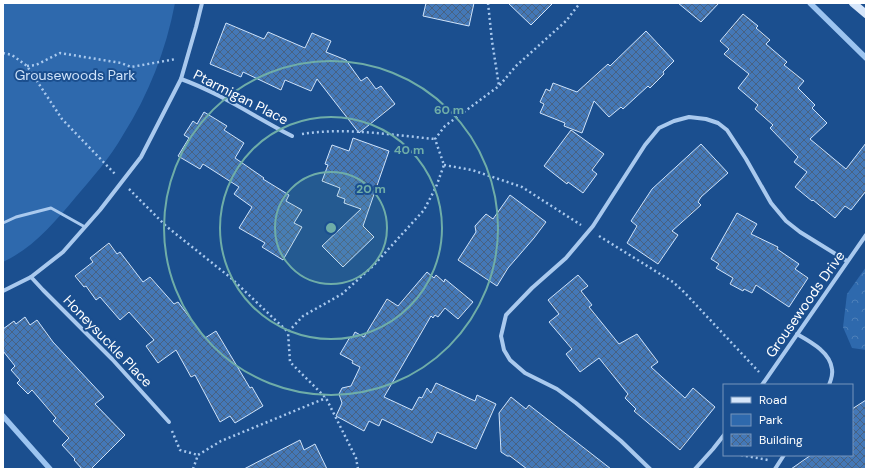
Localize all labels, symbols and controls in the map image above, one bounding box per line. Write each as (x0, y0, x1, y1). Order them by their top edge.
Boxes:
street label: Ptarmigan Place (190, 65, 292, 129)
park label: Grousewoods Park (15, 66, 135, 84)
text: 60 m (434, 102, 464, 118)
text: 40 m (394, 142, 424, 158)
text: 20 m (356, 181, 386, 197)
centre of rings (324, 221, 338, 235)
street label: Grousewoods Drive (761, 247, 849, 361)
street label: Honeysuckle Place (60, 291, 156, 391)
legend (723, 384, 853, 456)
text: Road (759, 392, 787, 408)
text: Park (759, 412, 783, 428)
text: Building (759, 432, 803, 448)

